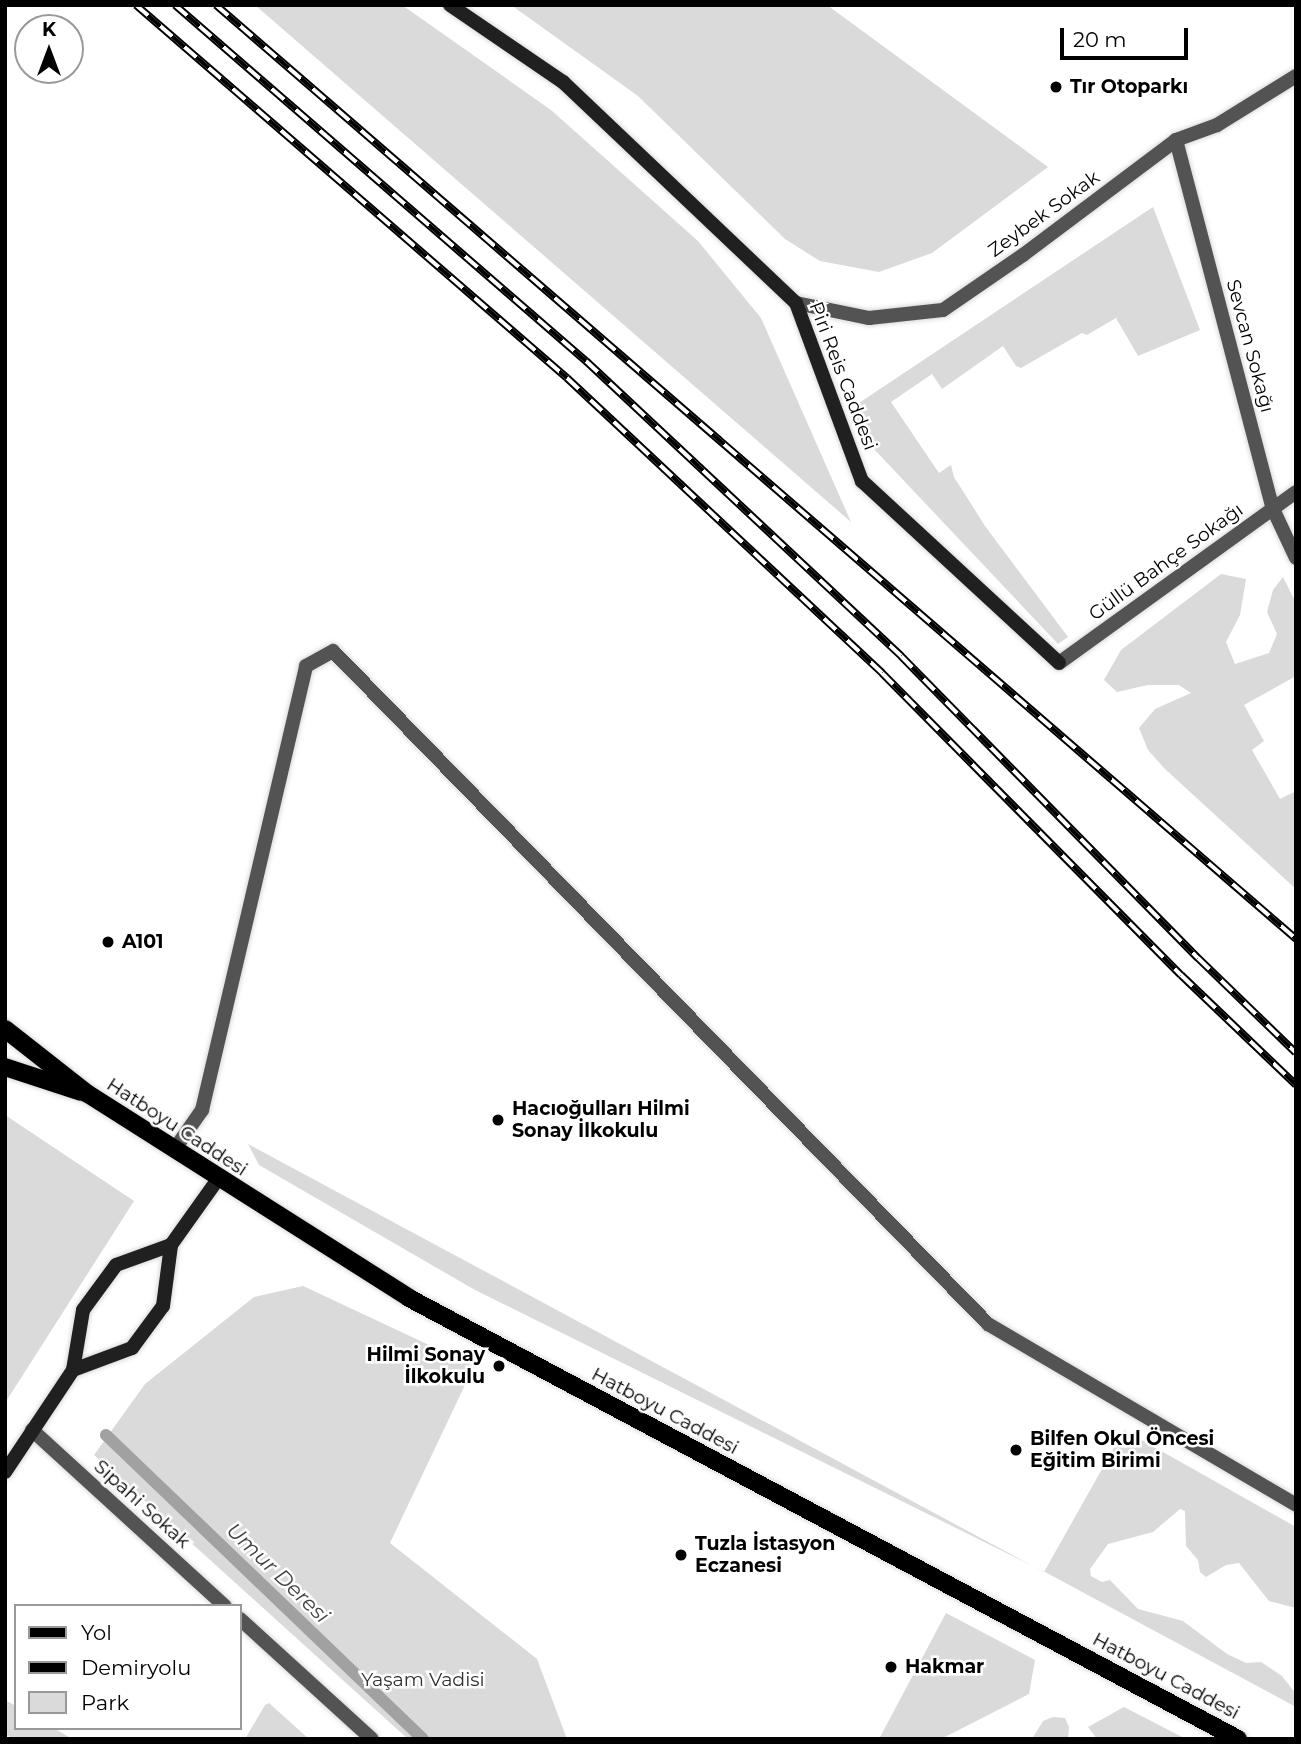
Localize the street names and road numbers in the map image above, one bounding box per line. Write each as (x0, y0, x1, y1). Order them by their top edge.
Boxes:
street label: Zeybek Sokak (984, 166, 1104, 262)
street label: Sevcan Sokağı (1221, 277, 1279, 415)
street label: Piri Reis Caddesi (804, 299, 882, 453)
street label: Güllü Bahçe Sokağı (1085, 498, 1247, 626)
street label: Hatboyu Caddesi (102, 1073, 252, 1181)
street label: Hatboyu Caddesi (588, 1363, 742, 1459)
street label: Sipahi Sokak (89, 1455, 195, 1553)
street label: Hatboyu Caddesi (1089, 1628, 1243, 1724)

